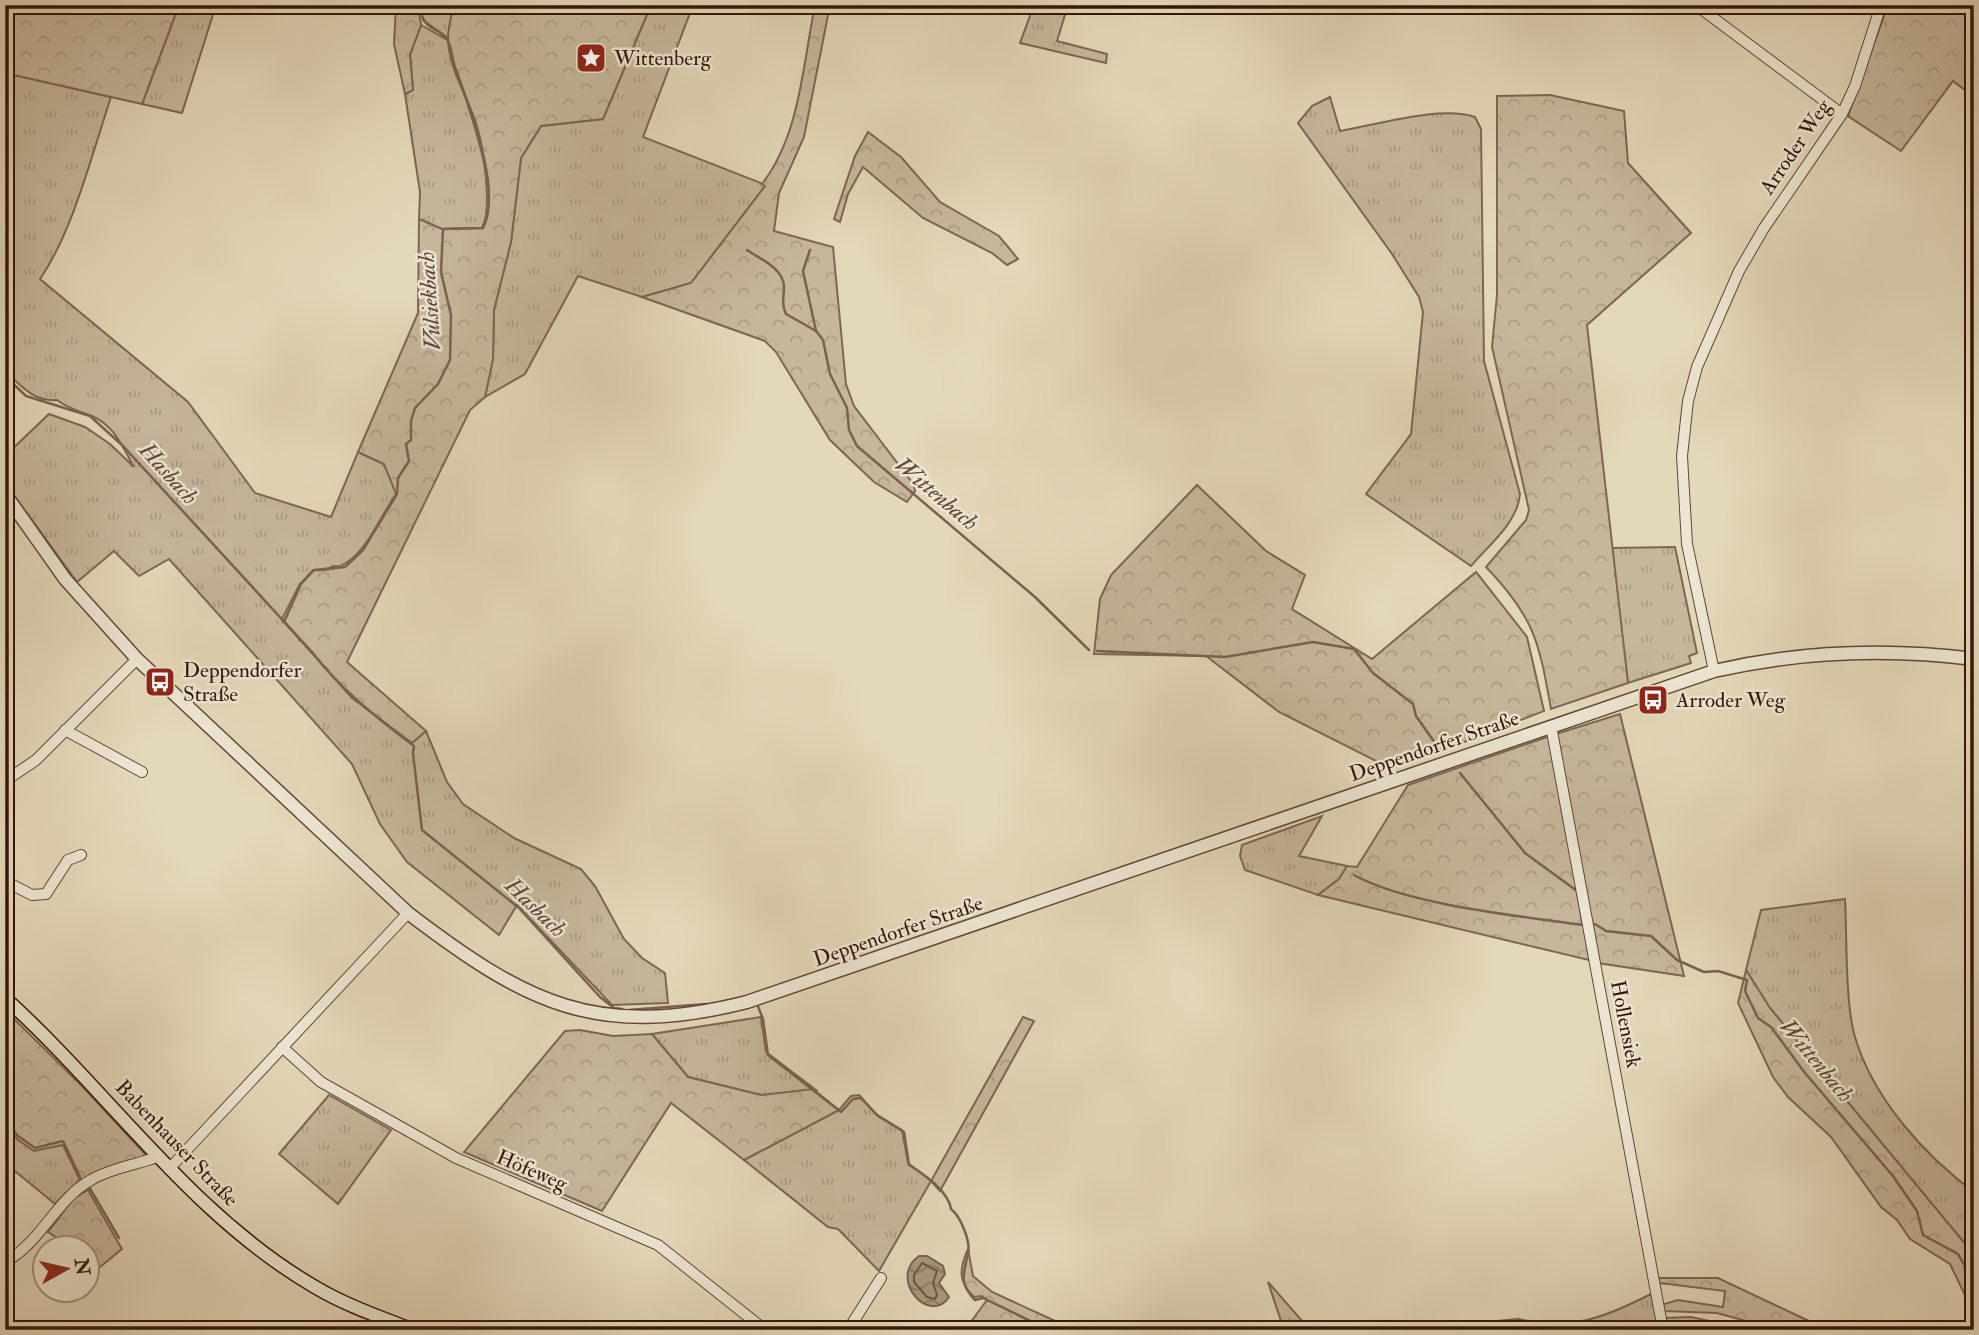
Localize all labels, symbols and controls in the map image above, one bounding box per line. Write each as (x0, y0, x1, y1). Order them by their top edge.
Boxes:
place icon: Wittenberg (574, 41, 608, 75)
place label: Wittenberg (613, 45, 712, 72)
street label: Arroder Weg (1753, 94, 1837, 201)
water label: Vulsiekbach (412, 251, 447, 351)
water label: Hasbach (132, 435, 204, 511)
water label: Wittenbach (889, 450, 984, 537)
place label: Deppendorfer Straße (183, 657, 301, 708)
bus stop icon: Deppendorfer Straße (143, 665, 177, 699)
bus stop icon: Arroder Weg (1636, 683, 1670, 717)
place label: Arroder Weg (1675, 687, 1786, 714)
street label: Deppendorfer Straße (1346, 705, 1523, 788)
water label: Hasbach (498, 870, 572, 944)
street label: Deppendorfer Straße (810, 890, 987, 973)
street label: Hollensiek (1604, 978, 1647, 1070)
water label: Wittenbach (1773, 1013, 1860, 1108)
street label: Babenhauser Straße (109, 1074, 244, 1213)
street label: Höfeweg (492, 1143, 572, 1198)
north arrow (32, 1234, 102, 1304)
text: N (69, 1256, 95, 1278)

